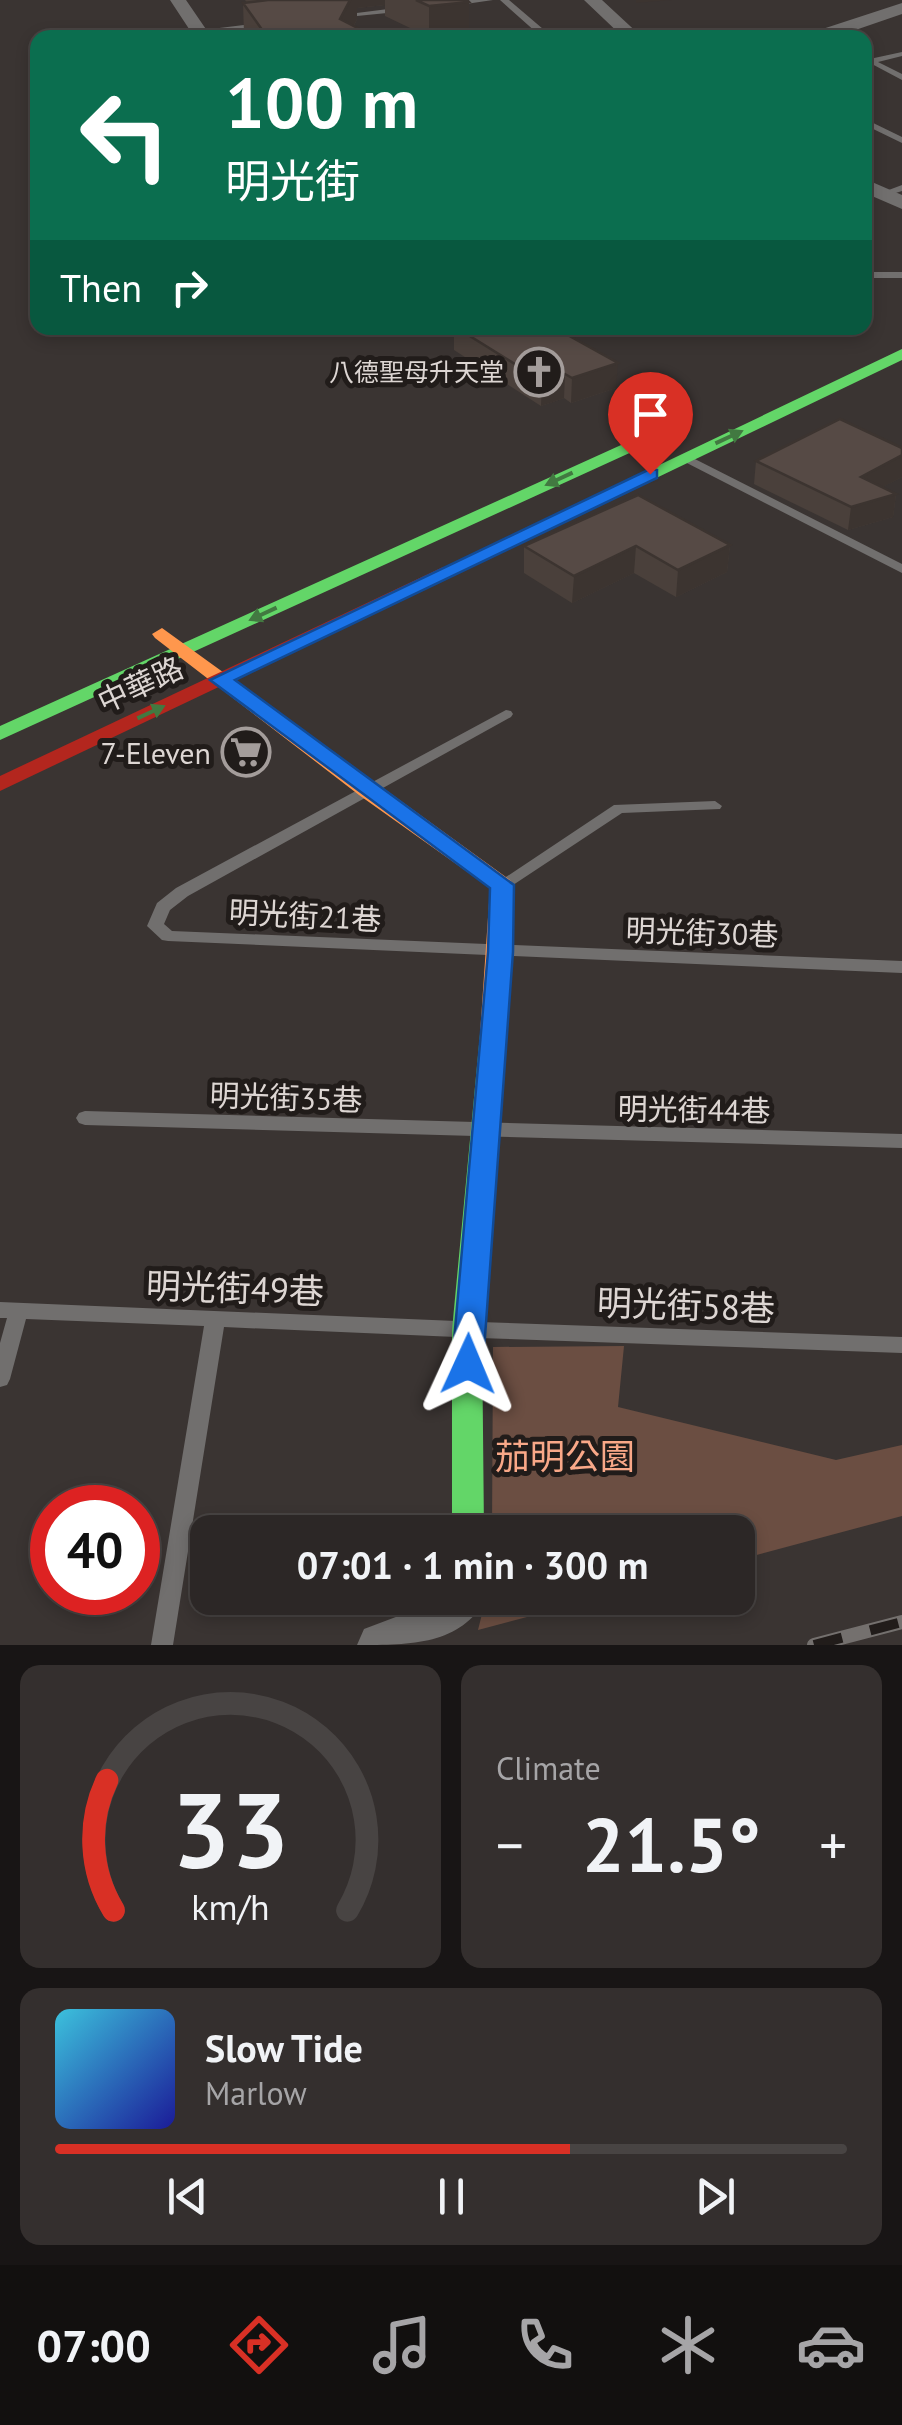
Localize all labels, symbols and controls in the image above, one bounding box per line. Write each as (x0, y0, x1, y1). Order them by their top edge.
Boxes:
text: 100 m (225, 57, 418, 147)
icon: left (60, 70, 190, 200)
text: 明光街 (225, 151, 360, 209)
icon: right (162, 260, 217, 315)
text: Then (60, 263, 142, 312)
church icon: 八德聖母升天堂 (513, 346, 565, 398)
place label: 八德聖母升天堂 (329, 356, 504, 388)
pin (608, 372, 693, 475)
icon: arrive (623, 387, 678, 442)
one-way arrow (715, 428, 744, 445)
one-way arrow (544, 470, 573, 487)
one-way arrow (248, 606, 278, 622)
street label: 中華路 (91, 647, 189, 721)
one-way arrow (137, 704, 166, 721)
supermarket icon: 7-Eleven (220, 726, 272, 778)
place label: 7-Eleven (101, 733, 211, 772)
street label: 明光街21巷 (228, 892, 382, 938)
street label: 明光街30巷 (625, 910, 779, 954)
street label: 明光街35巷 (209, 1075, 363, 1119)
street label: 明光街44巷 (617, 1088, 771, 1130)
street label: 明光街49巷 (145, 1262, 325, 1314)
street label: 明光街58巷 (596, 1279, 776, 1331)
position arrow (416, 1312, 520, 1416)
park label: 茄明公園 (495, 1433, 635, 1479)
speed limit sign: 40 (30, 1485, 160, 1615)
text: 07:01 · 1 min · 300 m (297, 1540, 648, 1589)
text: Climate (496, 1747, 601, 1789)
text: 33 (172, 1762, 289, 1897)
text: 21.5° (582, 1796, 761, 1893)
text: − (496, 1809, 524, 1880)
text: + (819, 1809, 847, 1880)
text: km/h (191, 1884, 270, 1930)
text: Slow Tide (205, 2023, 363, 2072)
text: Marlow (205, 2072, 307, 2114)
icon: previous (160, 2169, 215, 2224)
icon: pause (424, 2169, 479, 2224)
icon: next (688, 2169, 743, 2224)
icon: directions (224, 2310, 294, 2380)
icon: music (367, 2310, 437, 2380)
icon: phone (510, 2310, 580, 2380)
icon: climate (653, 2310, 723, 2380)
icon: car (796, 2310, 866, 2380)
text: 07:00 (36, 2316, 151, 2374)

